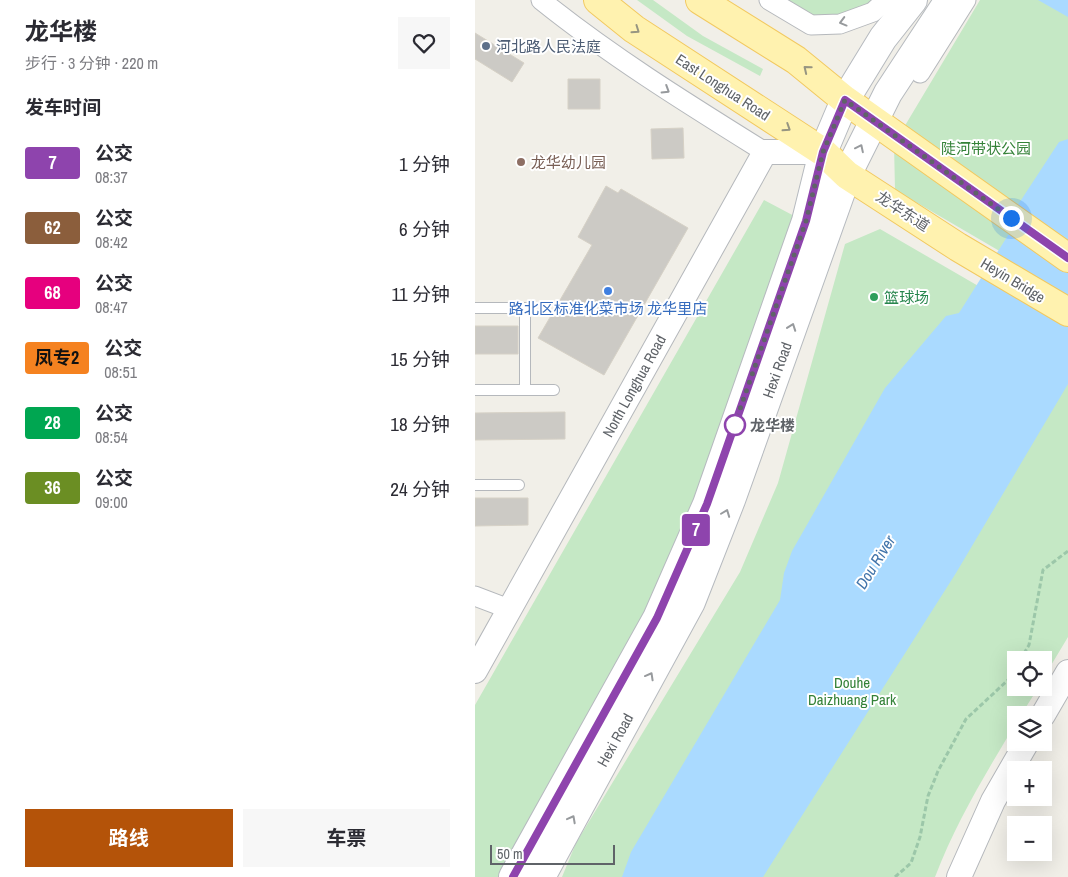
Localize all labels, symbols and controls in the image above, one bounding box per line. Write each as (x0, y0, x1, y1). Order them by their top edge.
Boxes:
text: 龙华楼 (25, 15, 97, 47)
button: heart (398, 17, 450, 69)
one-way arrow (840, 17, 848, 27)
one-way arrow (630, 24, 640, 33)
place label: 河北路人民法庭 (496, 36, 601, 57)
marker: 河北路人民法庭 (480, 40, 492, 52)
street label: East Longhua Road (672, 49, 774, 125)
text: 步行 · 3 分钟 · 220 m (25, 52, 158, 74)
one-way arrow (804, 67, 813, 75)
one-way arrow (660, 84, 669, 93)
text: 发车时间 (25, 94, 101, 120)
one-way arrow (782, 122, 791, 132)
park label: 陡河带状公园 (941, 138, 1031, 159)
text: 公交 (95, 140, 133, 166)
one-way arrow (854, 144, 864, 153)
text: 7 (48, 150, 57, 175)
text: 1 分钟 (399, 151, 450, 177)
place label: 龙华幼儿园 (531, 152, 606, 173)
marker: 龙华幼儿园 (515, 156, 527, 168)
text: 08:37 (95, 166, 128, 188)
street label: 龙华东道 (872, 186, 934, 236)
text: 公交 (95, 205, 133, 231)
your location (999, 206, 1024, 231)
text: 62 (44, 215, 61, 240)
text: 6 分钟 (399, 216, 450, 242)
text: 08:42 (95, 231, 128, 253)
street label: Heyin Bridge (977, 253, 1049, 308)
text: 公交 (95, 270, 133, 296)
text: 68 (44, 280, 61, 305)
text: 11 分钟 (391, 281, 450, 307)
marker: 路北区标准化菜市场 龙华里店 (602, 285, 614, 297)
place label: 篮球场 (884, 287, 929, 308)
marker: 篮球场 (868, 291, 880, 303)
text: 08:47 (95, 296, 128, 318)
place label: 路北区标准化菜市场 龙华里店 (509, 298, 707, 319)
one-way arrow (786, 323, 796, 332)
street label: North Longhua Road (597, 331, 671, 441)
text: 公交 (104, 335, 142, 361)
street label: Hexi Road (757, 339, 797, 401)
text: 凤专2 (35, 345, 79, 370)
text: 15 分钟 (390, 346, 450, 372)
text: 08:51 (104, 361, 137, 383)
text: 公交 (95, 400, 133, 426)
text: 28 (44, 410, 61, 435)
text: 18 分钟 (390, 411, 450, 437)
marker: 龙华楼 (724, 414, 746, 436)
place label: 龙华楼 (750, 415, 795, 436)
text: 08:54 (95, 426, 128, 448)
text: 公交 (95, 465, 133, 491)
text: 36 (44, 475, 61, 500)
text: 24 分钟 (390, 476, 450, 502)
text: 09:00 (95, 491, 128, 513)
one-way arrow (719, 509, 730, 518)
line badge: 7 (680, 514, 712, 546)
text: 7 (692, 517, 700, 542)
water label: Dou River (850, 531, 900, 593)
map controls (1007, 651, 1052, 861)
button: locate (1007, 651, 1052, 696)
park label: Douhe Daizhuang Park (808, 672, 897, 710)
one-way arrow (644, 673, 654, 682)
button: layers (1007, 706, 1052, 751)
street label: Hexi Road (592, 709, 638, 771)
button: + (1007, 761, 1052, 806)
button: 路线 (25, 809, 233, 867)
button: 车票 (243, 809, 450, 867)
one-way arrow (566, 815, 576, 824)
button: − (1007, 816, 1052, 861)
scale bar (490, 842, 615, 865)
text: 50 m (497, 845, 523, 863)

